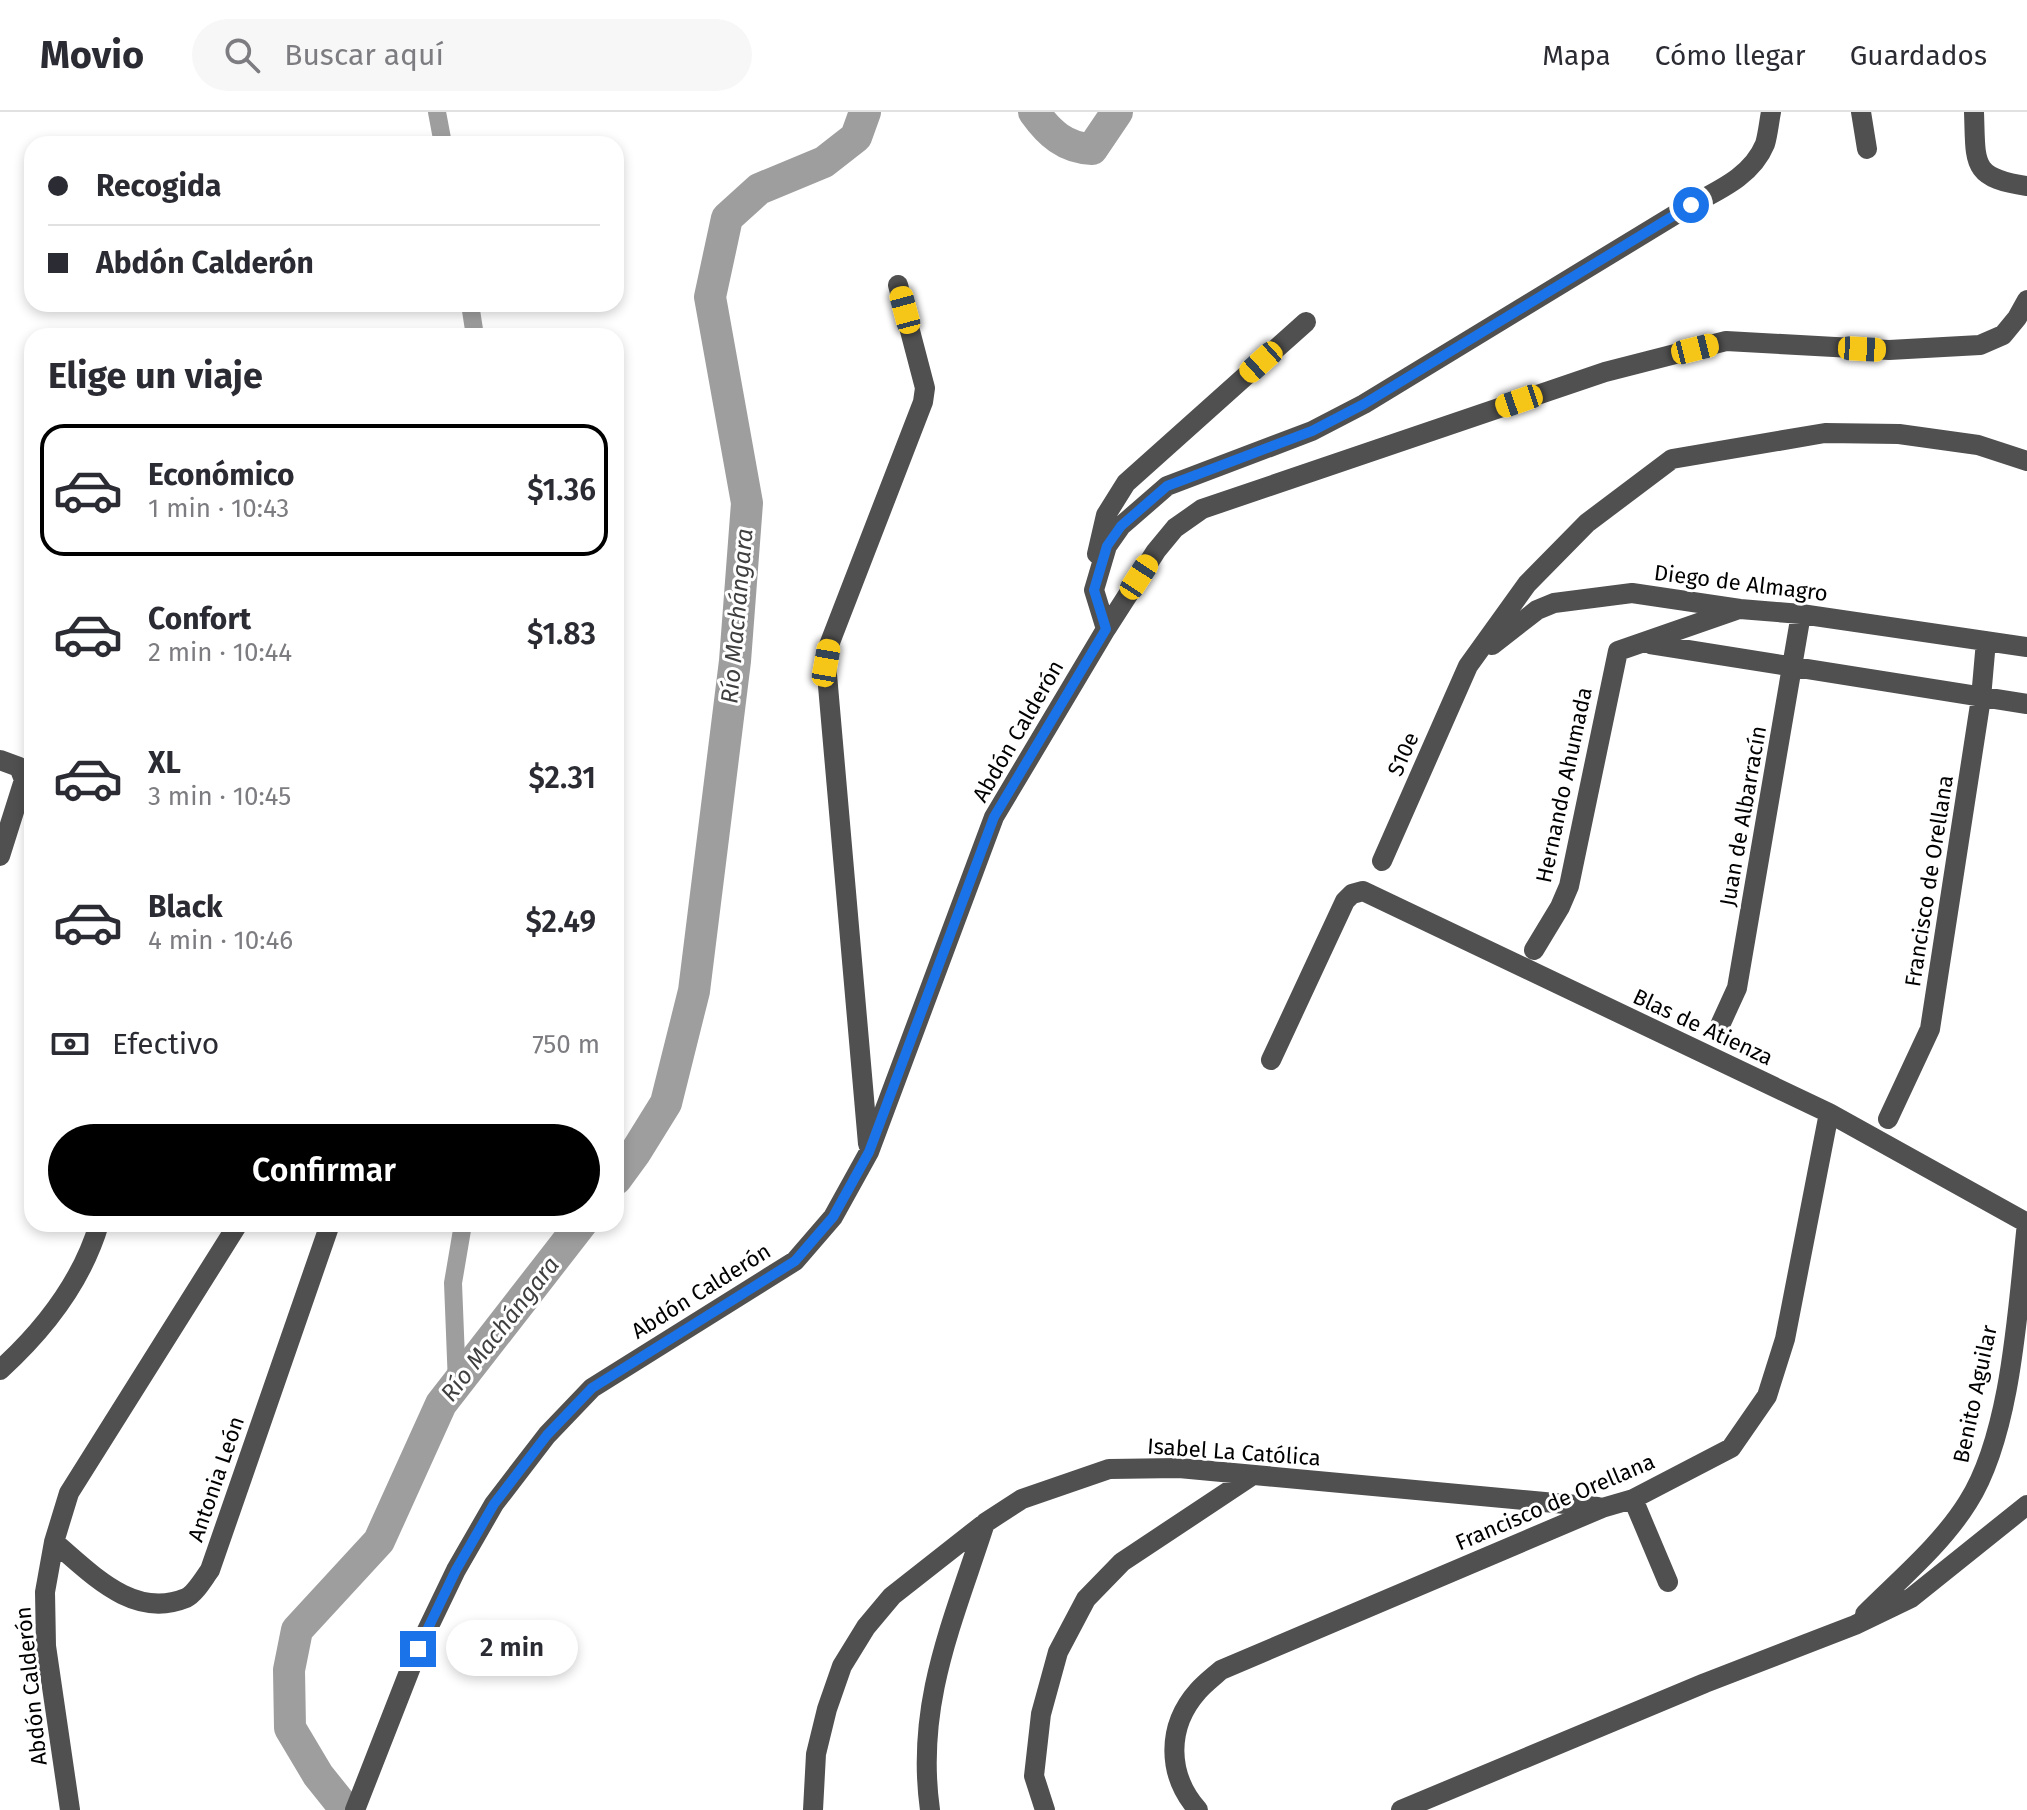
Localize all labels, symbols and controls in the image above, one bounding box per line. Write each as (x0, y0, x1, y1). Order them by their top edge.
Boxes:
search box (192, 19, 752, 91)
text: Movio (40, 32, 144, 78)
icon: search (220, 33, 264, 77)
text: Buscar aquí (284, 37, 444, 73)
text: Mapa (1542, 39, 1611, 72)
text: Cómo llegar (1655, 39, 1806, 72)
text: Guardados (1850, 39, 1987, 72)
text: Recogida (96, 168, 221, 204)
route start (1673, 187, 1709, 223)
text: Abdón Calderón (96, 245, 314, 281)
car (887, 284, 923, 336)
car (1669, 332, 1721, 366)
car (1837, 336, 1887, 362)
car (1235, 337, 1287, 387)
text: Elige un viaje (48, 354, 263, 398)
car (1492, 382, 1546, 420)
icon: car (52, 454, 124, 526)
text: Económico (148, 457, 294, 493)
text: $1.36 (527, 472, 596, 508)
text: 1 min · 10:43 (148, 493, 289, 524)
water label: Río Machángara (715, 527, 759, 705)
car (1116, 550, 1162, 604)
street label: Diego de Almagro (1653, 559, 1829, 607)
icon: car (52, 598, 124, 670)
text: Confort (148, 601, 251, 637)
text: $1.83 (527, 616, 596, 652)
text: 2 min · 10:44 (148, 637, 292, 668)
car (810, 637, 842, 689)
street label: Abdón Calderón (966, 655, 1070, 807)
street label: Hernando Ahumada (1530, 685, 1598, 885)
street label: Juan de Albarracín (1714, 724, 1772, 908)
street label: S10e (1381, 728, 1425, 780)
icon: car (52, 742, 124, 814)
text: XL (148, 745, 181, 781)
text: $2.31 (529, 760, 596, 796)
street label: Francisco de Orellana (1899, 773, 1959, 989)
text: 3 min · 10:45 (148, 781, 291, 812)
icon: car (52, 886, 124, 958)
text: Black (148, 889, 223, 925)
text: $2.49 (525, 904, 596, 940)
text: 4 min · 10:46 (148, 925, 293, 956)
street label: Blas de Atienza (1629, 983, 1777, 1071)
icon: cash (48, 1022, 92, 1066)
text: Efectivo (112, 1026, 219, 1062)
text: 750 m (532, 1029, 600, 1060)
button: Confirmar (48, 1124, 600, 1216)
street label: Abdón Calderón (626, 1237, 776, 1345)
water label: Río Machángara (435, 1251, 565, 1407)
street label: Benito Aguilar (1947, 1322, 2003, 1465)
street label: Antonia León (182, 1413, 250, 1545)
street label: Isabel La Católica (1146, 1432, 1322, 1472)
street label: Francisco de Orellana (1451, 1448, 1659, 1556)
street label: Abdón Calderón (9, 1605, 53, 1767)
callout: 2 min (446, 1621, 578, 1677)
route end (400, 1631, 436, 1667)
text: 2 min (480, 1632, 544, 1663)

